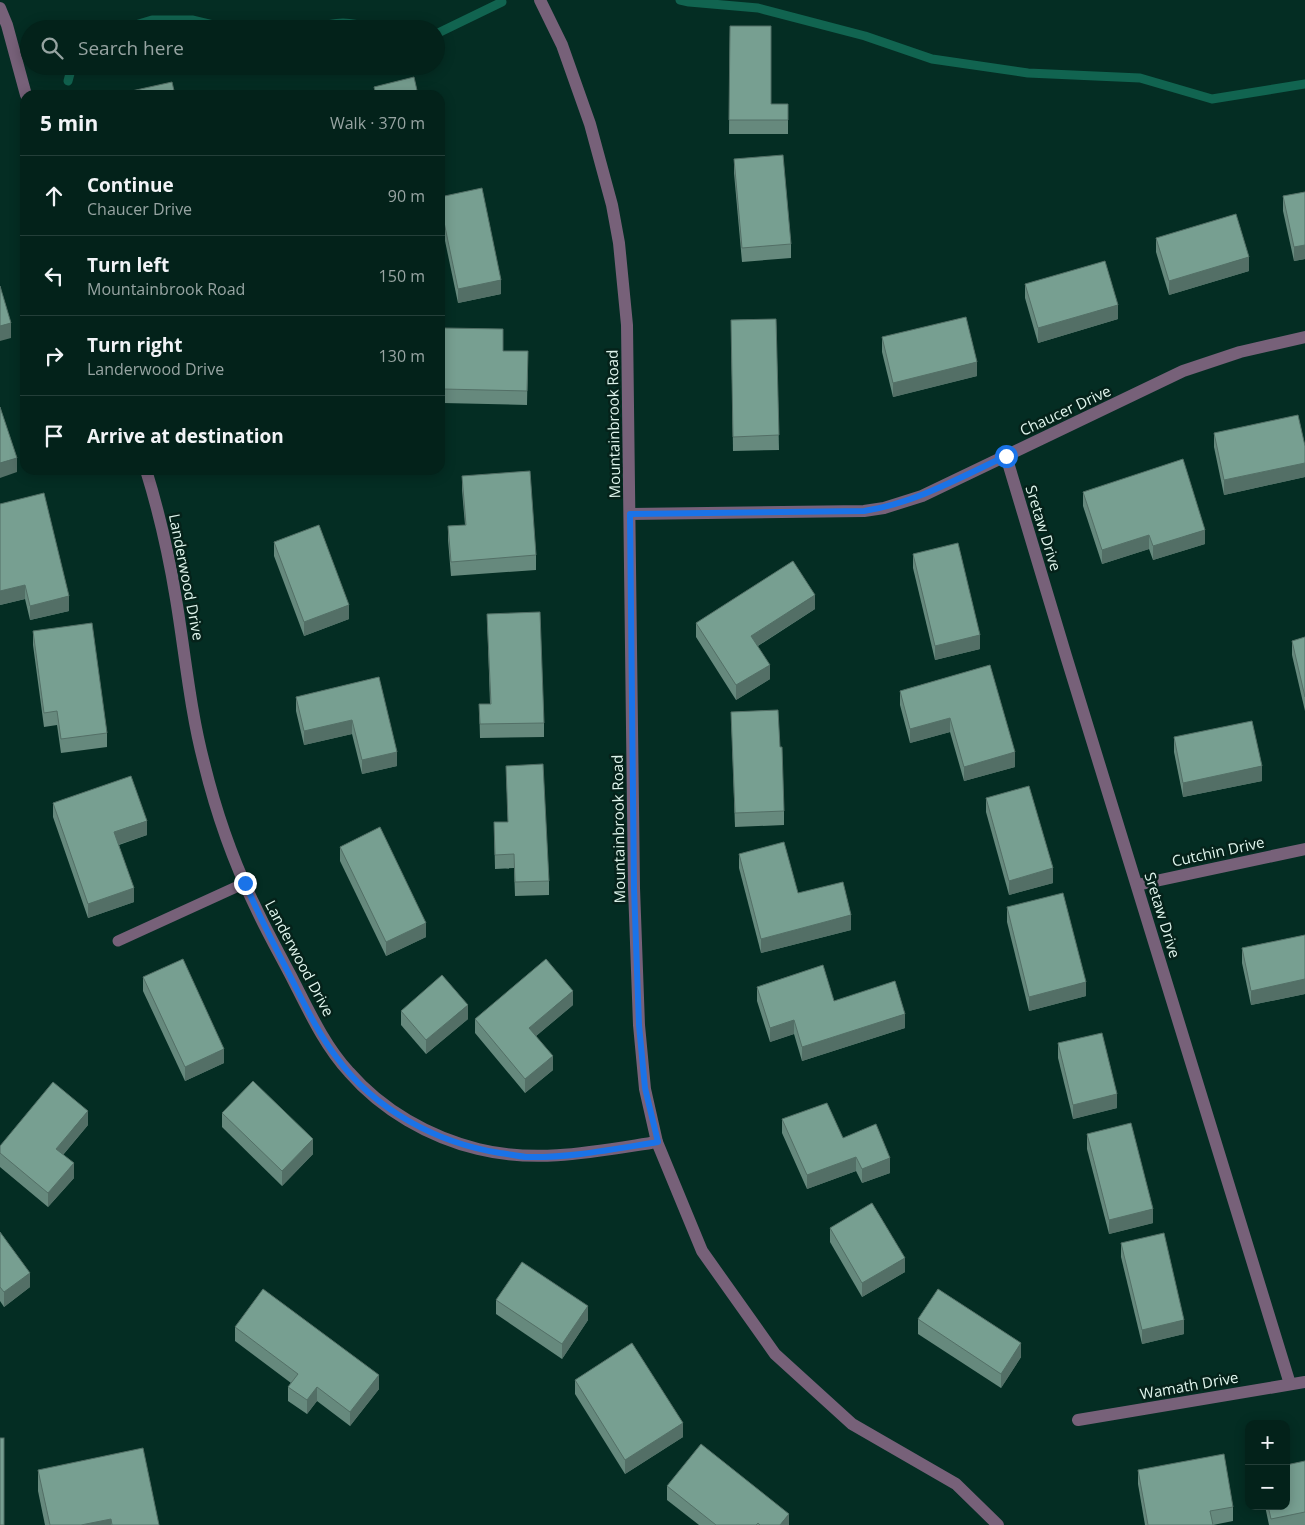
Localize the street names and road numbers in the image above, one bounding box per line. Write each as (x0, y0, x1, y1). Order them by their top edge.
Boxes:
street label: Mountainbrook Road (602, 350, 624, 498)
street label: Chaucer Drive (1016, 380, 1114, 440)
street label: Sretaw Drive (1021, 483, 1067, 573)
street label: Landerwood Drive (165, 512, 209, 642)
street label: Mountainbrook Road (607, 755, 629, 903)
street label: Cutchin Drive (1170, 831, 1266, 871)
street label: Sretaw Drive (1140, 870, 1186, 960)
street label: Landerwood Drive (261, 897, 339, 1019)
street label: Wamath Drive (1138, 1367, 1240, 1403)

